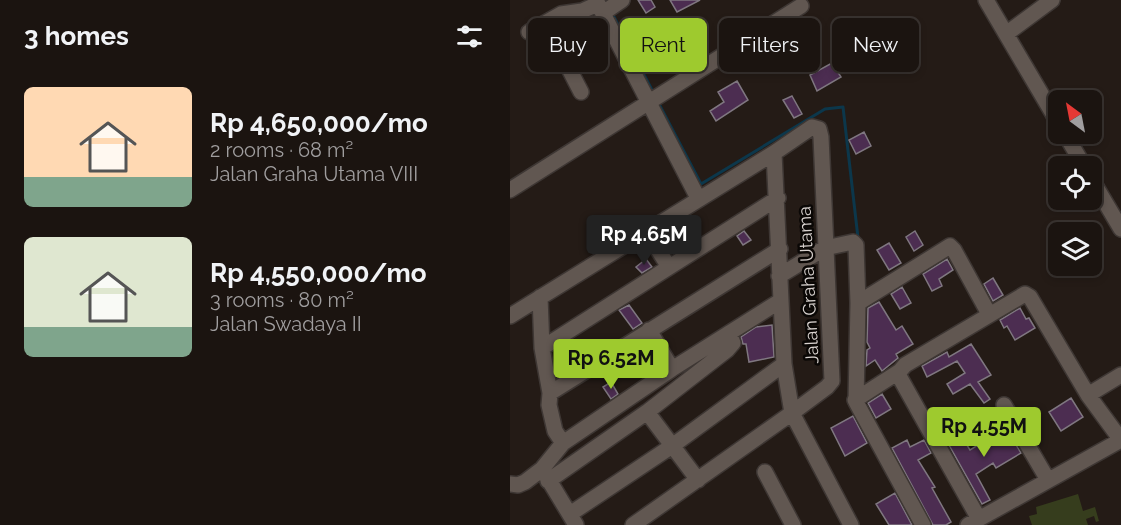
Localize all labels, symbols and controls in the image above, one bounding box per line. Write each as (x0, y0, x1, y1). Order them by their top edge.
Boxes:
chip: Buy (528, 18, 608, 72)
chip: Rent (620, 18, 707, 72)
chip: Filters (719, 18, 820, 72)
chip: New (832, 18, 919, 72)
icon: filters (453, 20, 486, 53)
text: 3 homes (24, 21, 129, 51)
north arrow (1048, 90, 1102, 144)
map controls (1048, 90, 1102, 276)
text: Rp 4,650,000/mo (210, 108, 428, 138)
icon: home (72, 111, 144, 183)
text: 2 rooms · 68 m² (210, 138, 353, 162)
button: locate (1048, 156, 1102, 210)
text: Jalan Graha Utama VIII (210, 162, 418, 186)
street label: Jalan Graha Utama (793, 206, 823, 364)
pin: Rp 4.65M (582, 215, 706, 266)
text: Rp 4.65M (600, 222, 688, 246)
button: layers (1048, 222, 1102, 276)
text: Rp 4,550,000/mo (210, 258, 426, 288)
icon: home (72, 261, 144, 333)
text: 3 rooms · 80 m² (210, 288, 354, 312)
text: Jalan Swadaya II (210, 312, 362, 336)
pin: Rp 6.52M (549, 339, 673, 390)
text: Rp 6.52M (568, 346, 654, 370)
pin: Rp 4.55M (922, 407, 1046, 458)
text: Rp 4.55M (941, 414, 1027, 438)

